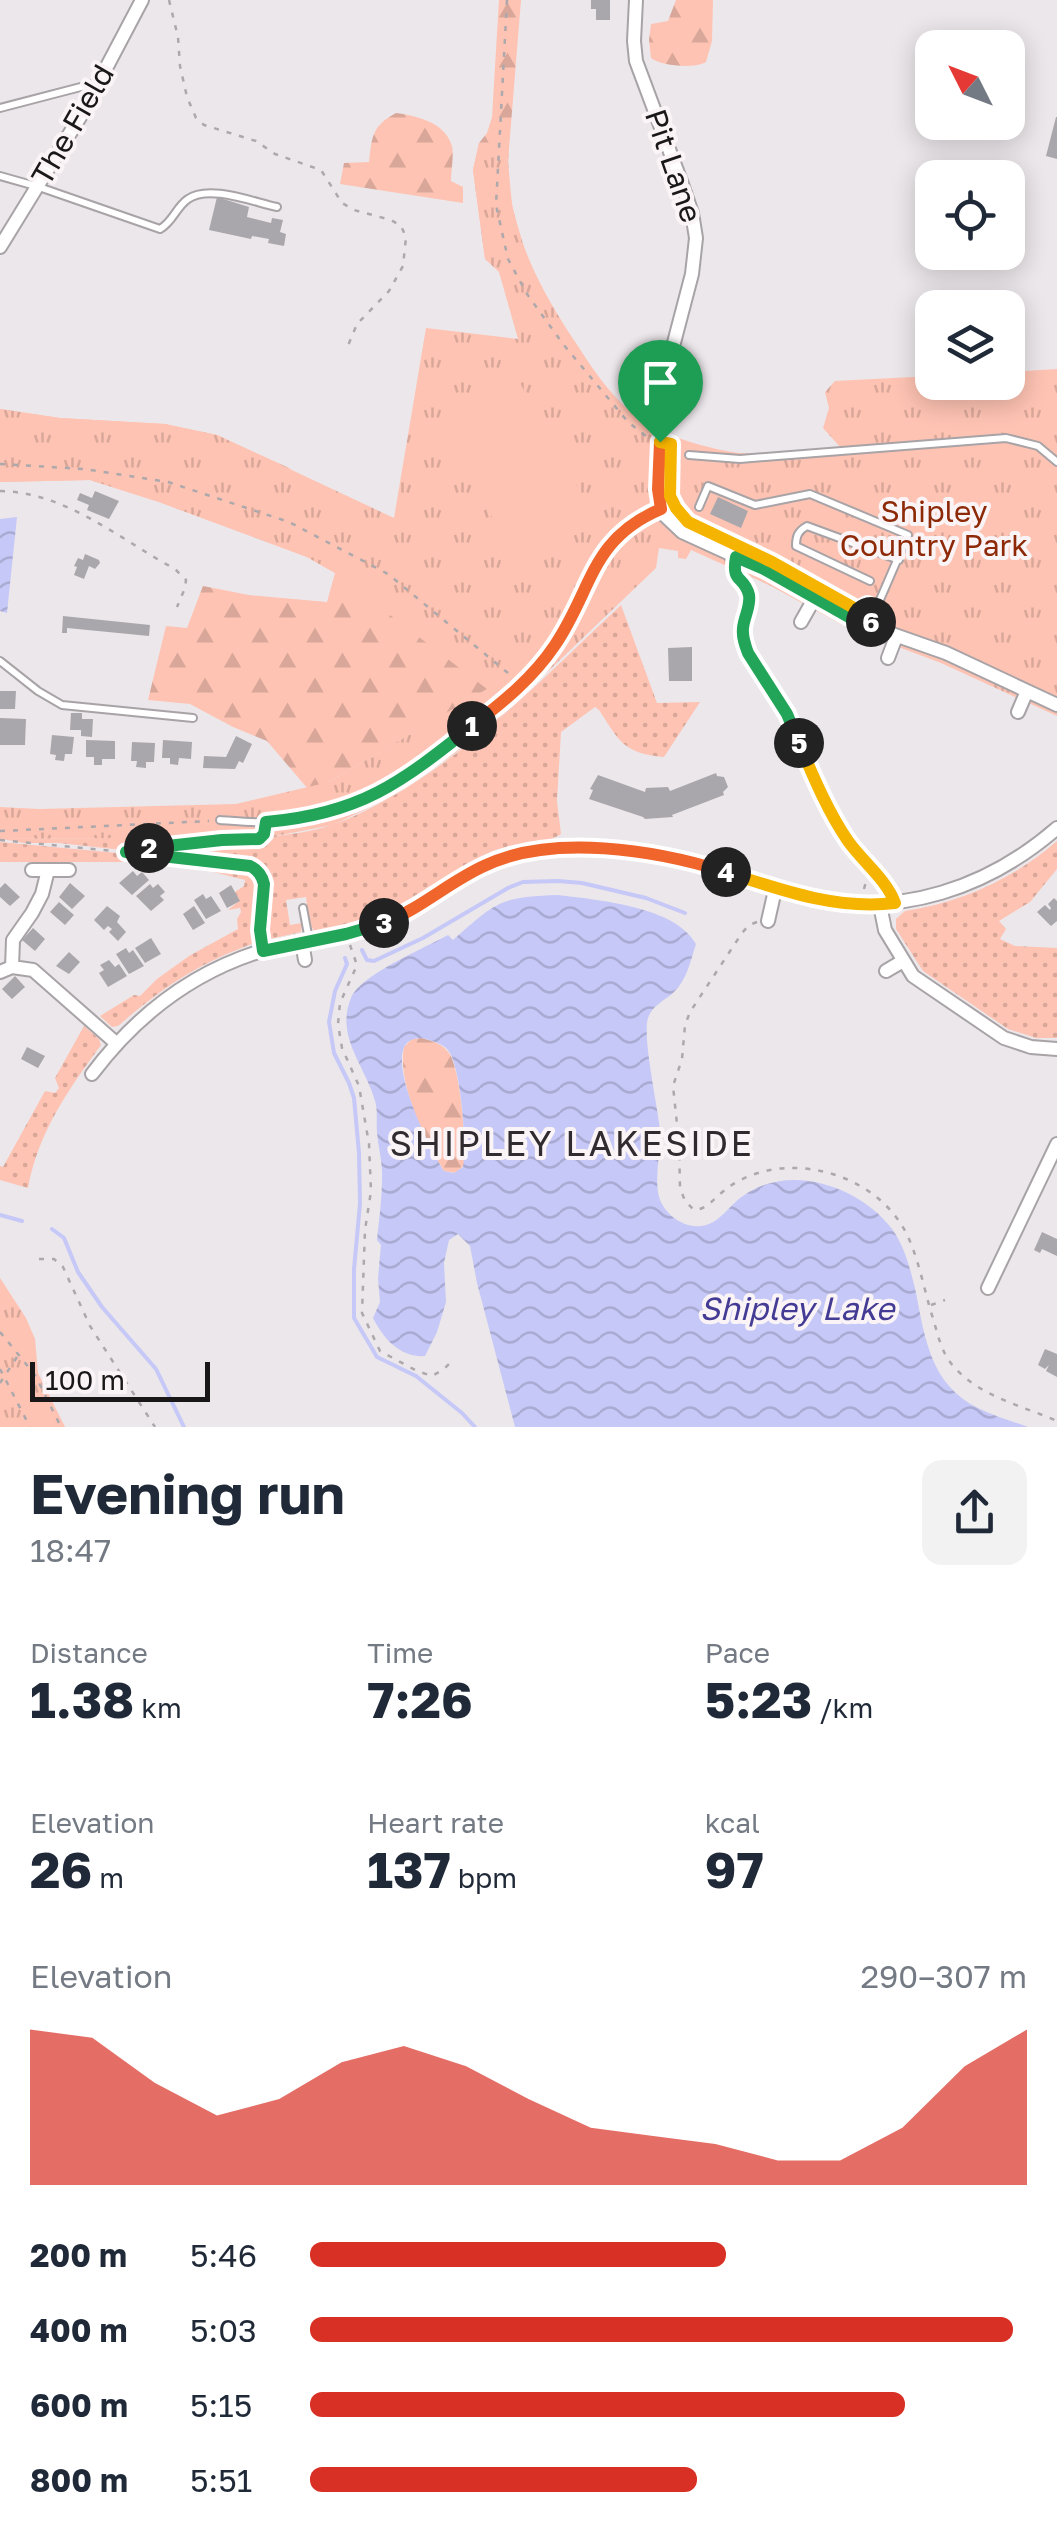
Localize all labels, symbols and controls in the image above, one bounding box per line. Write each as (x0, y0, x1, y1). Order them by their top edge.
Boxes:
north arrow (915, 30, 1025, 140)
map controls (915, 30, 1025, 400)
street label: The Field (23, 58, 121, 191)
street label: Pit Lane (638, 104, 710, 227)
button: locate (915, 160, 1025, 270)
button: layers (915, 290, 1025, 400)
pin (618, 340, 703, 443)
icon: arrive (633, 355, 688, 410)
park label: Shipley Country Park (840, 493, 1028, 563)
pin: 6 (846, 597, 896, 647)
text: 6 (862, 605, 880, 638)
pin: 1 (447, 701, 497, 751)
text: 1 (465, 709, 479, 742)
pin: 5 (774, 718, 824, 768)
text: 5 (790, 726, 808, 759)
pin: 2 (124, 823, 174, 873)
text: 2 (140, 831, 158, 864)
pin: 4 (701, 847, 751, 897)
text: 4 (717, 855, 735, 888)
pin: 3 (359, 898, 409, 948)
text: 3 (375, 906, 393, 939)
district label: SHIPLEY LAKESIDE (390, 1122, 754, 1164)
water label: Shipley Lake (700, 1289, 897, 1327)
scale bar (30, 1357, 210, 1402)
text: 100 m (45, 1363, 125, 1396)
text: Evening run (30, 1460, 345, 1526)
button: share (922, 1460, 1027, 1565)
text: 18:47 (30, 1531, 111, 1569)
text: Distance (30, 1636, 148, 1669)
text: Time (367, 1636, 433, 1669)
text: Pace (705, 1636, 770, 1669)
text: 1.38 (30, 1669, 134, 1729)
text: 7:26 (367, 1669, 473, 1729)
text: 5:23 (705, 1669, 812, 1729)
text: km (134, 1691, 182, 1724)
text: /km (812, 1691, 873, 1724)
text: Elevation (30, 1806, 155, 1839)
text: Heart rate (367, 1806, 504, 1839)
text: kcal (705, 1806, 760, 1839)
text: 26 (30, 1839, 92, 1899)
text: 137 (367, 1839, 451, 1899)
text: 97 (705, 1839, 764, 1899)
text: m (92, 1861, 124, 1894)
text: bpm (451, 1861, 517, 1894)
text: Elevation (30, 1957, 172, 1995)
text: 290–307 m (860, 1957, 1027, 1995)
text: 200 m (30, 2236, 127, 2274)
text: 5:46 (190, 2236, 257, 2274)
text: 400 m (30, 2311, 128, 2349)
text: 5:03 (190, 2311, 257, 2349)
text: 600 m (30, 2386, 128, 2424)
text: 5:15 (190, 2386, 252, 2424)
text: 800 m (30, 2461, 128, 2499)
text: 5:51 (190, 2461, 252, 2499)

